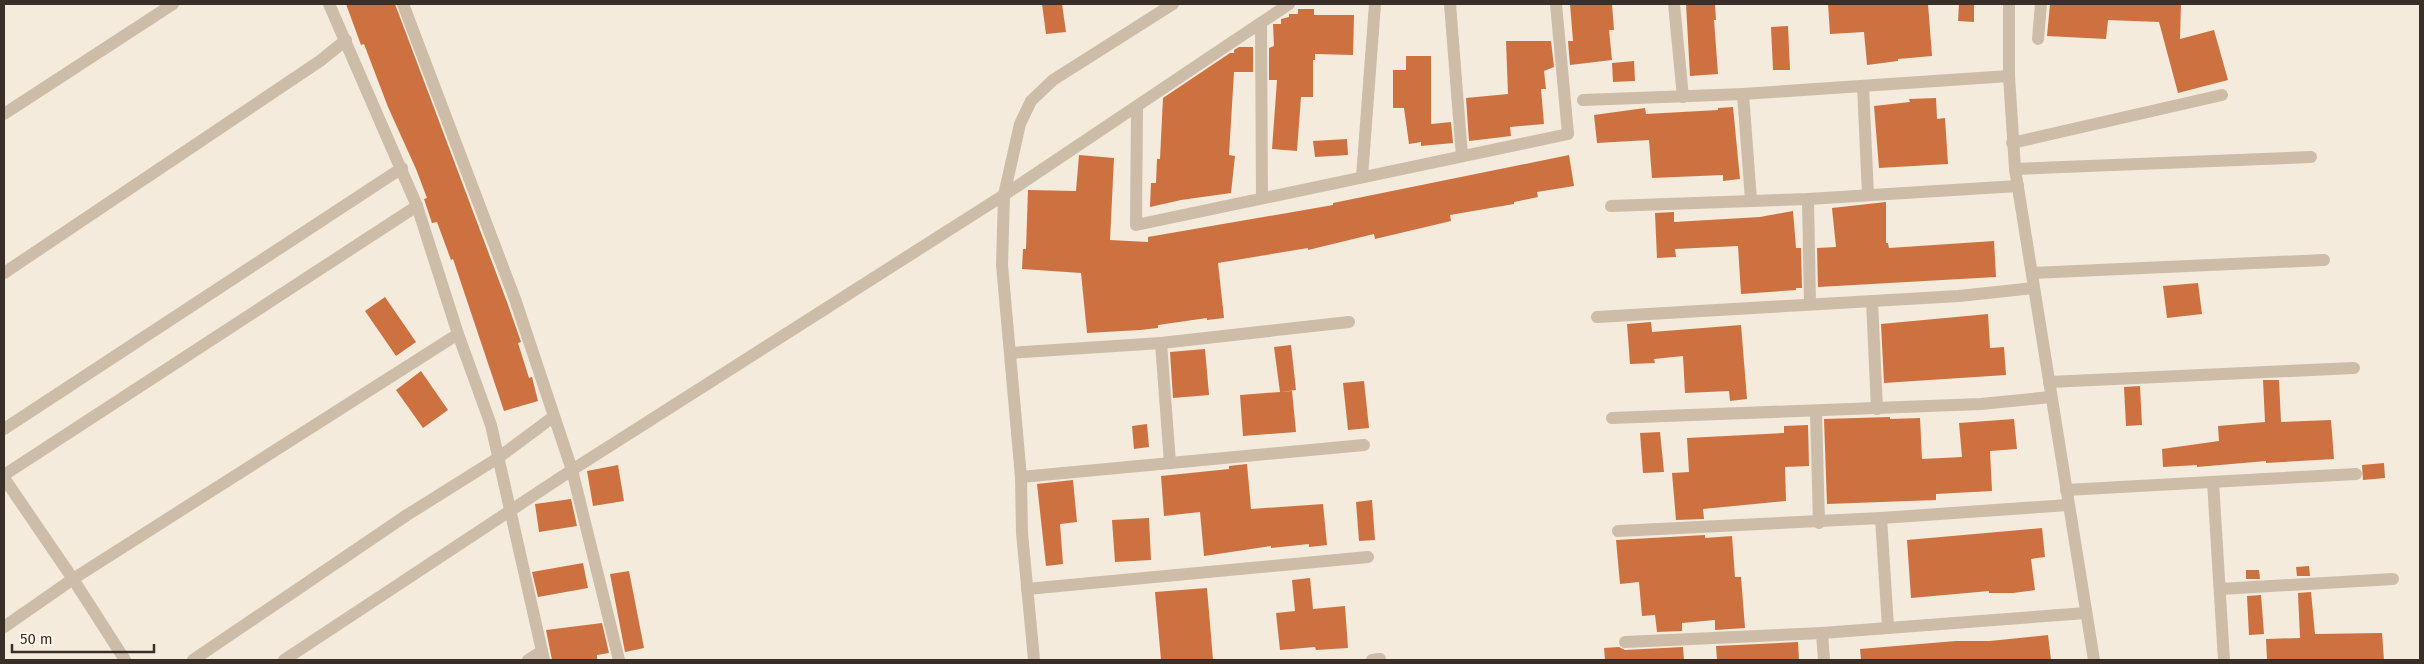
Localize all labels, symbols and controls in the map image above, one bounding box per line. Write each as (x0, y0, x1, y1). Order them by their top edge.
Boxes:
scale bar (12, 622, 155, 654)
text: 50 m (20, 630, 53, 648)

